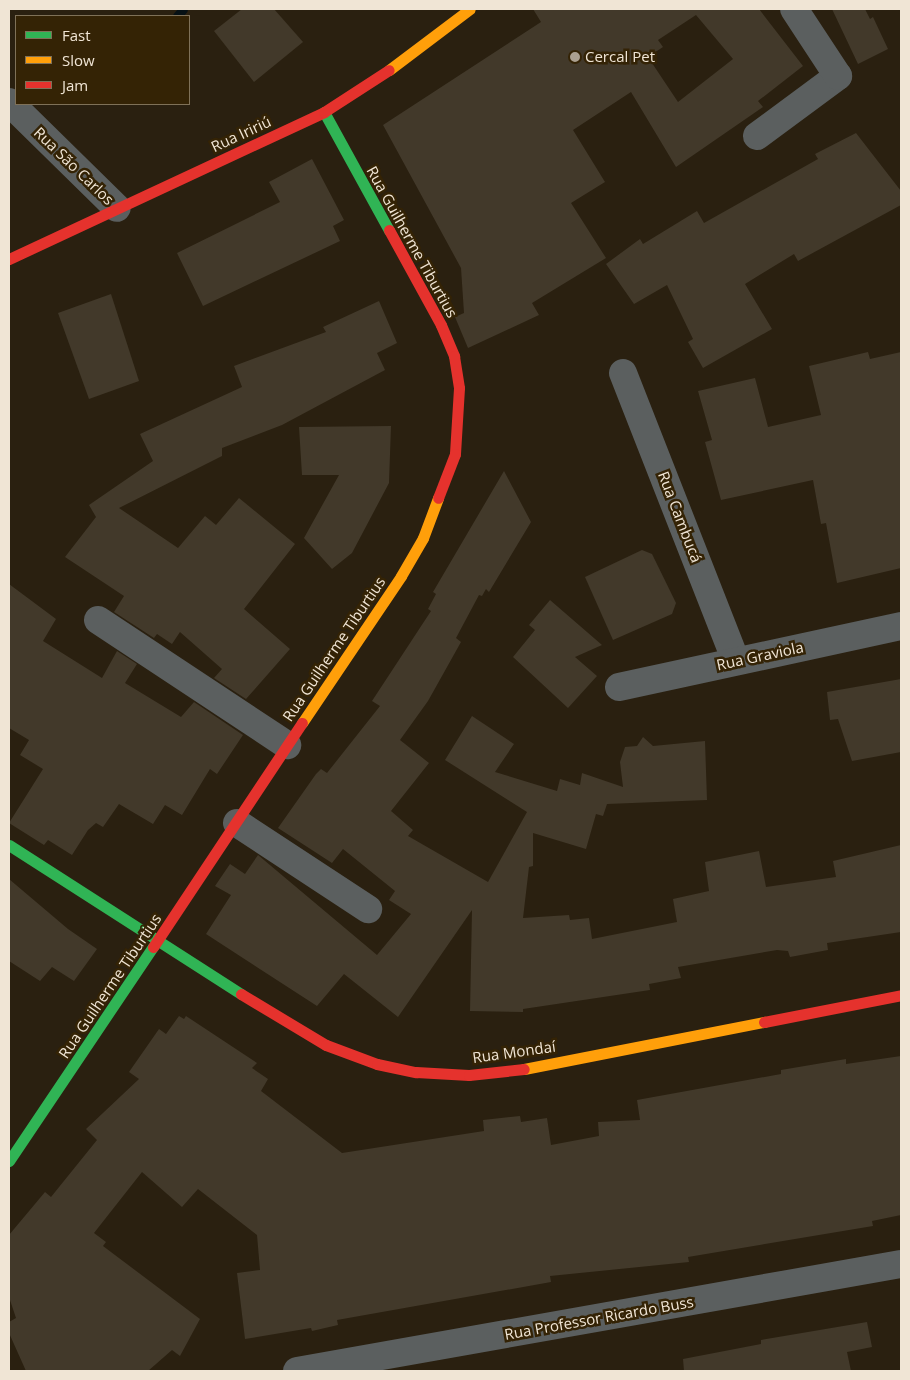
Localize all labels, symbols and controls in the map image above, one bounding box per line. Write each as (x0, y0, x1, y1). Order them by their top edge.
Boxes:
legend (15, 15, 190, 105)
text: Fast (62, 25, 91, 45)
place label: Cercal Pet (585, 48, 655, 66)
text: Slow (62, 50, 95, 70)
marker: Cercal Pet (569, 51, 581, 63)
text: Jam (62, 75, 88, 95)
street label: Rua Iririú (208, 112, 274, 156)
street label: Rua São Carlos (30, 123, 118, 209)
street label: Rua Guilherme Tiburtius (363, 163, 461, 321)
street label: Rua Cambucá (654, 469, 706, 565)
street label: Rua Guilherme Tiburtius (279, 573, 389, 725)
street label: Rua Graviola (715, 638, 805, 674)
street label: Rua Guilherme Tiburtius (55, 910, 165, 1062)
street label: Rua Mondaí (471, 1037, 557, 1067)
street label: Rua Professor Ricardo Buss (503, 1292, 695, 1344)

